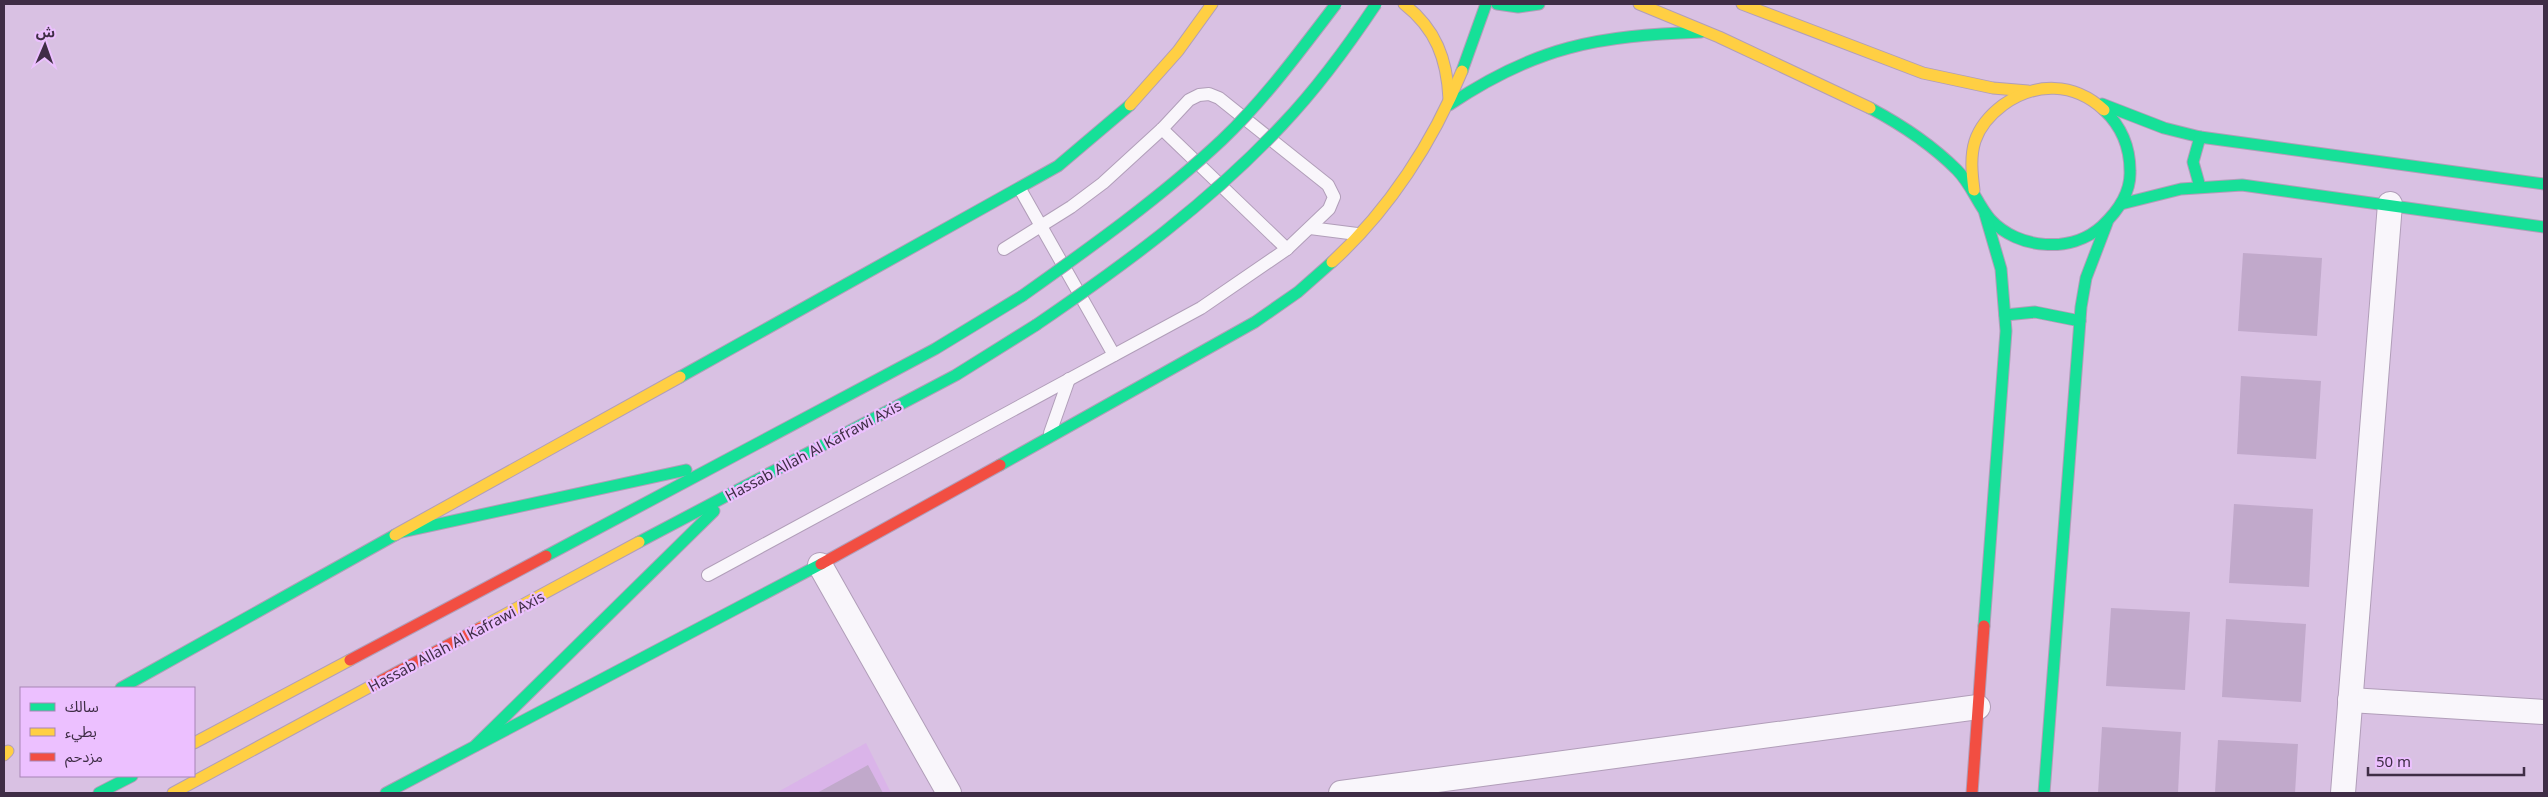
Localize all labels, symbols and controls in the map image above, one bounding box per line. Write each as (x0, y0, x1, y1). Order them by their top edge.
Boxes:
north arrow (20, 20, 70, 70)
text: ش (36, 22, 55, 41)
street label: Hassab Allah Al Kafrawi Axis (721, 395, 905, 505)
street label: Hassab Allah Al Kafrawi Axis (364, 586, 548, 696)
legend (20, 687, 195, 777)
text: سالك (65, 696, 99, 716)
text: بطيء (65, 721, 97, 743)
scale bar (2368, 744, 2524, 776)
text: مزدحم (65, 746, 103, 768)
text: 50 m (2376, 751, 2411, 771)

